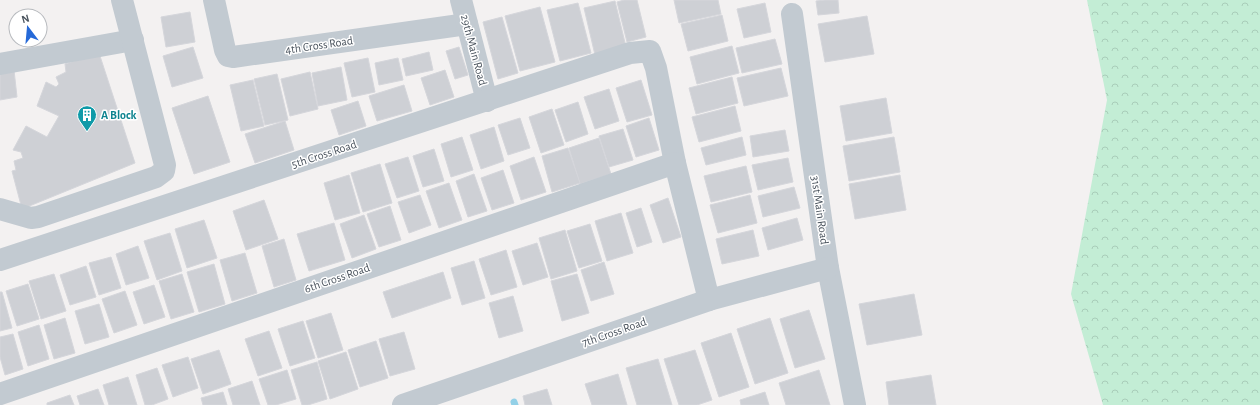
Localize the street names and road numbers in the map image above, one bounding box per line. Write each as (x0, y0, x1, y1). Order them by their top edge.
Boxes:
street label: 29th Main Road (459, 13, 489, 87)
street label: 4th Cross Road (284, 34, 354, 56)
street label: 5th Cross Road (290, 138, 358, 170)
street label: 31st Main Road (809, 175, 831, 245)
street label: 6th Cross Road (303, 261, 371, 295)
street label: 7th Cross Road (580, 315, 648, 349)

